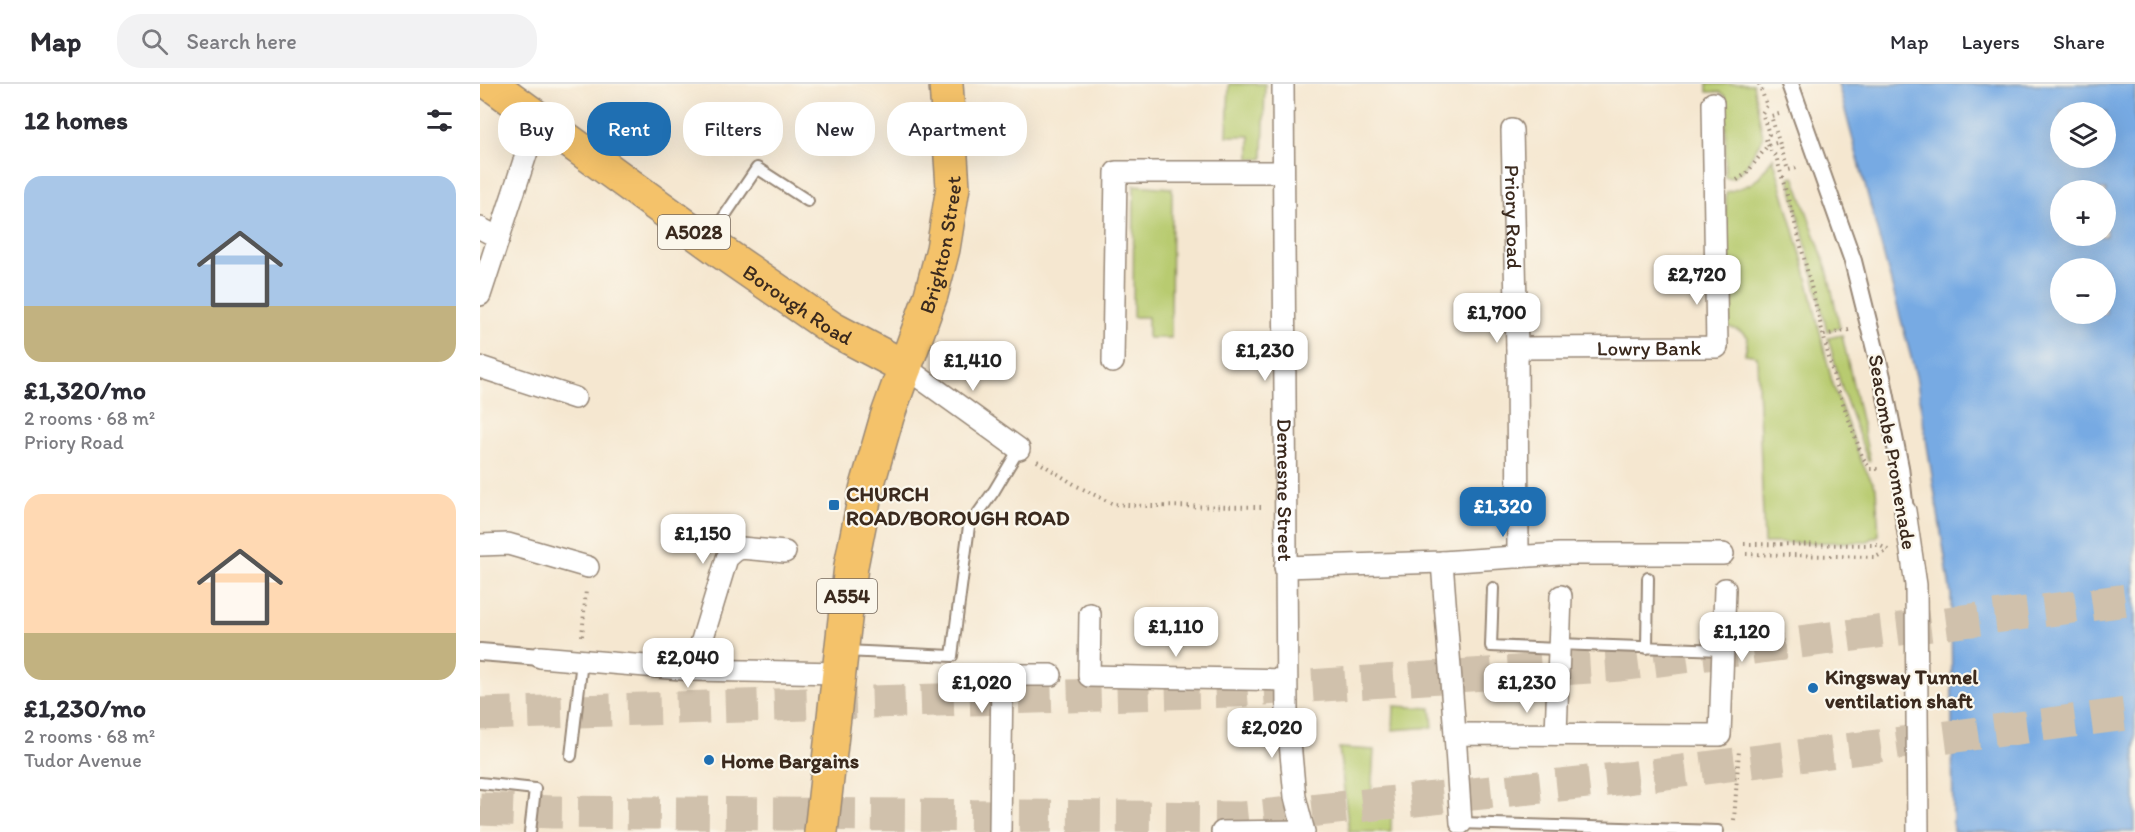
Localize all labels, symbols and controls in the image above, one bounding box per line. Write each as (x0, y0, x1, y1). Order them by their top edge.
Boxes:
search box (117, 14, 537, 68)
text: Map (30, 24, 81, 58)
icon: search (138, 25, 171, 58)
text: Search here (186, 28, 297, 55)
text: Map (1890, 29, 1929, 54)
text: Layers (1962, 29, 2020, 54)
text: Share (2053, 29, 2105, 54)
chip: Buy (498, 102, 575, 156)
chip: Rent (587, 102, 671, 156)
chip: Filters (683, 102, 783, 156)
chip: New (795, 102, 875, 156)
chip: Apartment (887, 102, 1027, 156)
map controls (2050, 102, 2116, 324)
button: layers (2050, 102, 2116, 168)
text: 12 homes (24, 104, 128, 136)
icon: filters (423, 104, 456, 137)
street label: Priory Road (1500, 164, 1528, 270)
street label: Brighton Street (913, 175, 966, 317)
button: + (2050, 180, 2116, 246)
icon: home (186, 215, 294, 323)
road number: A5028 (658, 215, 730, 249)
pin: £2,720 (1648, 255, 1746, 306)
street label: Borough Road (739, 258, 858, 350)
button: − (2050, 258, 2116, 324)
text: £2,720 (1668, 262, 1726, 286)
pin: £1,700 (1448, 293, 1546, 344)
text: £1,700 (1467, 300, 1527, 324)
pin: £1,230 (1216, 331, 1314, 382)
street label: Lowry Bank (1597, 335, 1702, 360)
text: £1,230 (1236, 338, 1294, 362)
pin: £1,410 (924, 341, 1022, 392)
text: £1,410 (944, 348, 1002, 372)
street label: Seacombe Promenade (1864, 352, 1922, 552)
text: £1,320/mo (24, 374, 146, 406)
text: 2 rooms · 68 m² (24, 406, 155, 430)
street label: Demesne Street (1273, 418, 1299, 562)
text: Priory Road (24, 430, 124, 454)
place label: CHURCH ROAD/BOROUGH ROAD (846, 481, 1070, 530)
pin: £1,320 (1454, 487, 1552, 538)
text: £1,320 (1474, 494, 1532, 518)
marker: CHURCH ROAD/BOROUGH ROAD (827, 498, 841, 512)
pin: £1,150 (654, 514, 752, 565)
text: £1,150 (675, 521, 731, 545)
icon: home (186, 533, 294, 641)
road number: A554 (817, 579, 877, 613)
pin: £1,110 (1127, 607, 1225, 658)
pin: £1,120 (1693, 612, 1791, 663)
text: £1,110 (1148, 614, 1204, 638)
text: £1,120 (1714, 619, 1770, 643)
pin: £2,040 (639, 638, 737, 689)
text: £2,040 (657, 645, 719, 669)
pin: £1,020 (933, 663, 1031, 714)
pin: £1,230 (1478, 663, 1576, 714)
place label: Kingsway Tunnel ventilation shaft (1825, 664, 1979, 713)
text: £1,020 (952, 670, 1012, 694)
text: £1,230 (1498, 670, 1556, 694)
marker: Kingsway Tunnel ventilation shaft (1806, 681, 1820, 695)
text: £1,230/mo (24, 692, 146, 724)
pin: £2,020 (1223, 708, 1321, 759)
text: £2,020 (1241, 715, 1303, 739)
text: 2 rooms · 68 m² (24, 724, 155, 748)
text: Tudor Avenue (24, 748, 142, 772)
place label: Home Bargains (721, 748, 859, 774)
marker: Home Bargains (702, 753, 716, 767)

